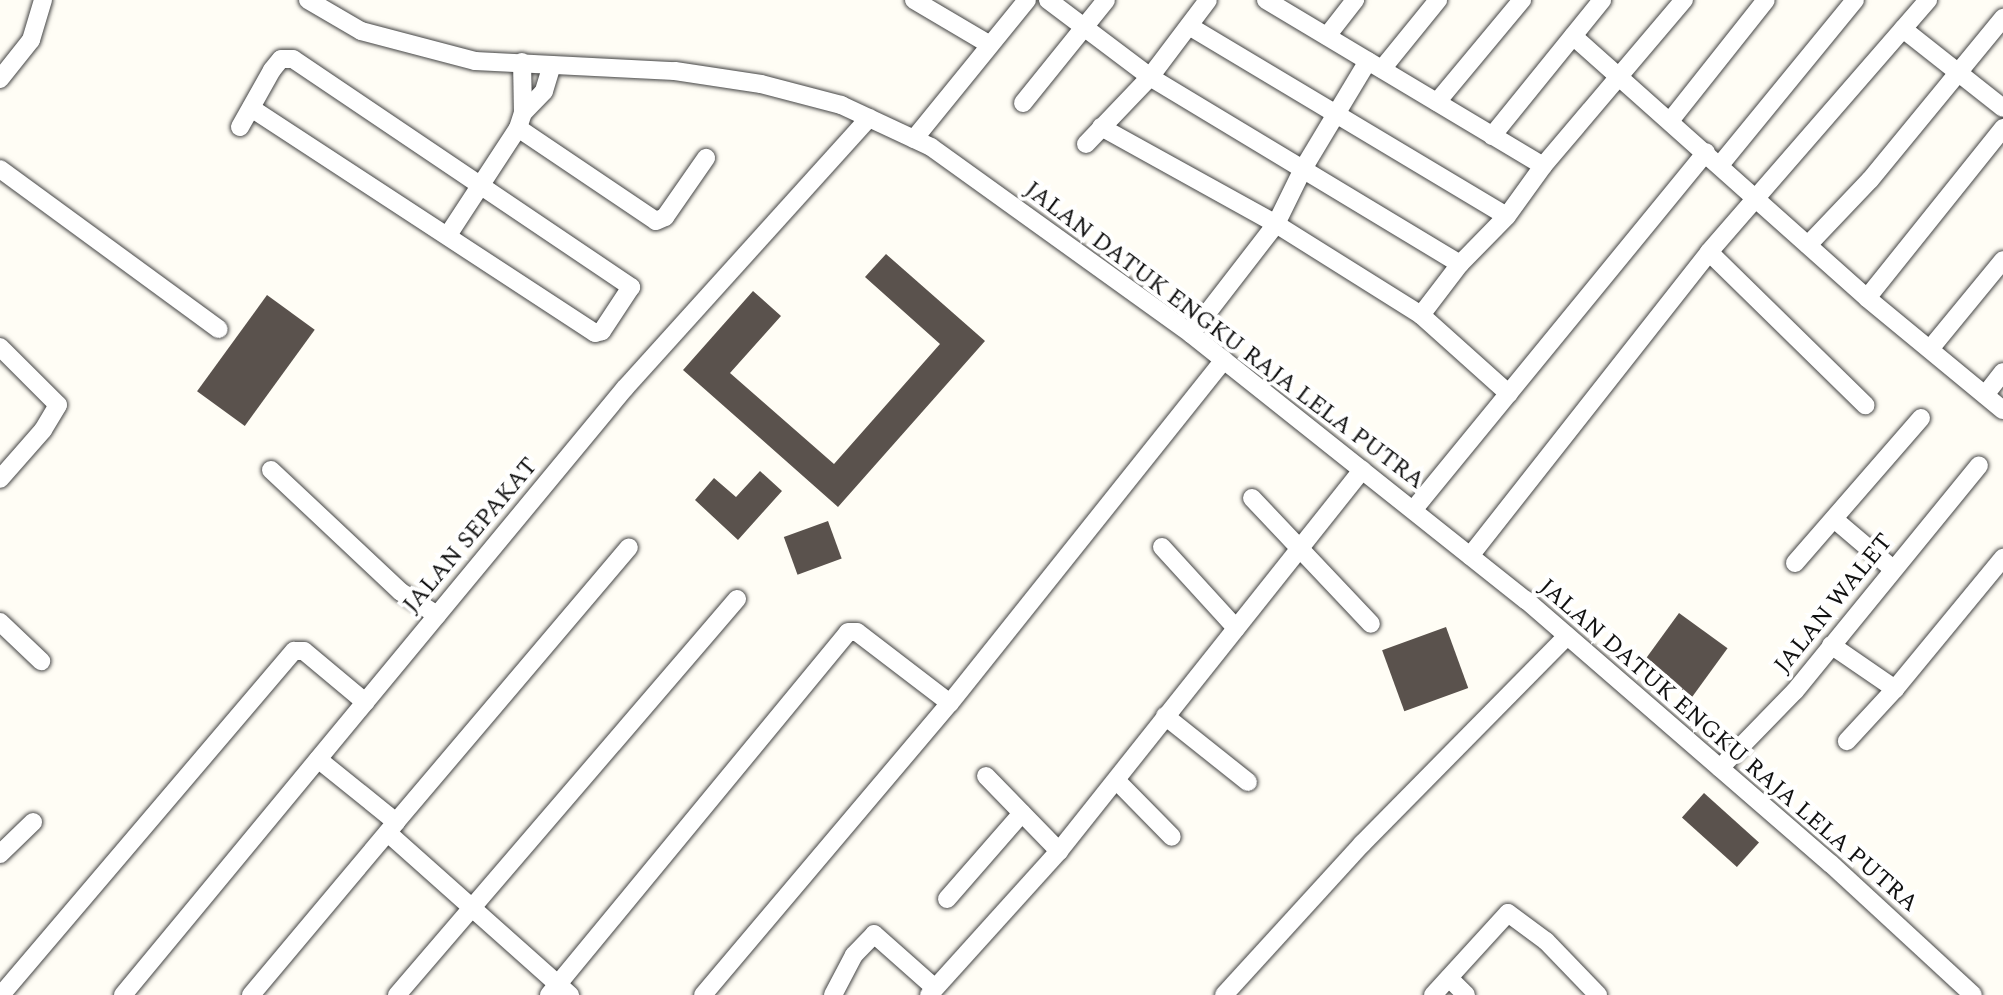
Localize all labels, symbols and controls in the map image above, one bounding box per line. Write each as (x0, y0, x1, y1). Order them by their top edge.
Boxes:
street label: JALAN DATUK ENGKU RAJA LELA PUTRA (1018, 176, 1430, 496)
street label: JALAN SEPAKAT (398, 452, 544, 620)
street label: JALAN WALET (1769, 528, 1899, 680)
street label: JALAN DATUK ENGKU RAJA LELA PUTRA (1532, 573, 1924, 919)

